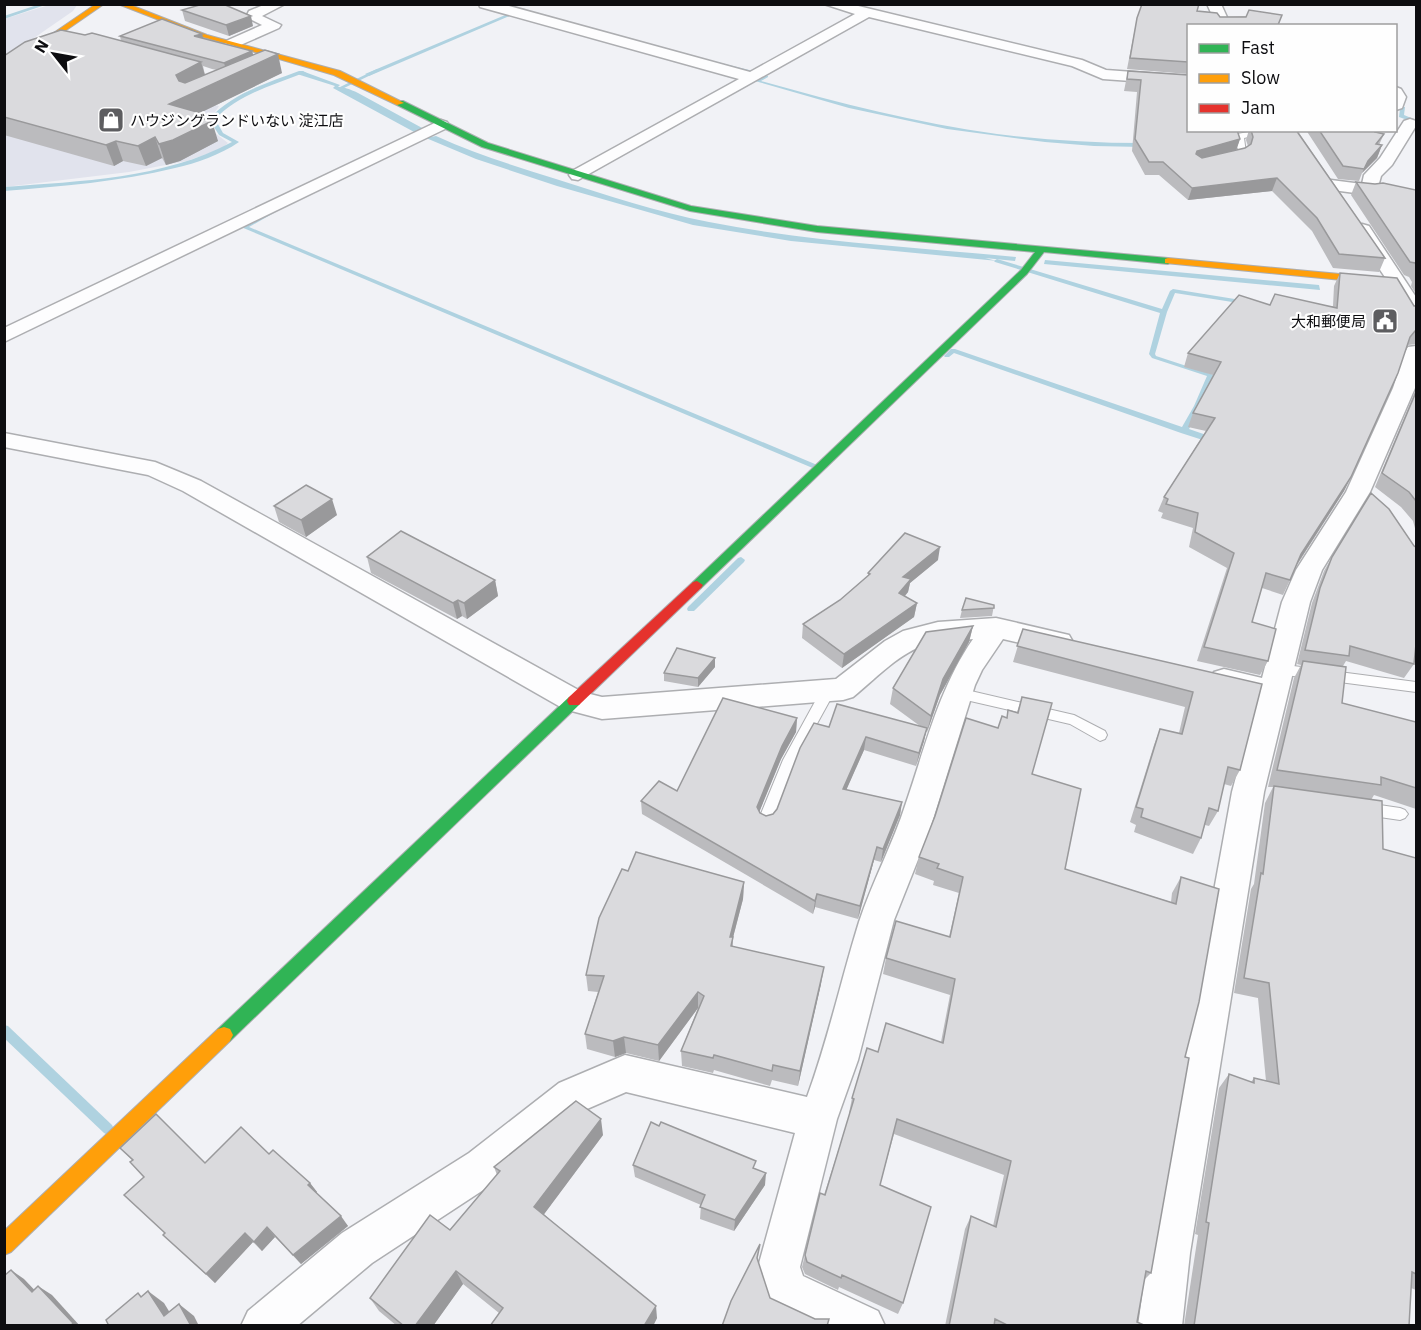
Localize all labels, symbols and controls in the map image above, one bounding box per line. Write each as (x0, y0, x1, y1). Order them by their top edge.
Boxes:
north arrow (24, 24, 84, 84)
legend (1187, 24, 1397, 132)
text: N (30, 36, 53, 56)
text: Fast (1241, 36, 1275, 59)
text: Slow (1241, 66, 1280, 89)
text: Jam (1241, 96, 1276, 119)
shop icon: ハウジングランドいない 淀江店 (96, 105, 126, 135)
place label: ハウジングランドいない 淀江店 (130, 111, 344, 130)
public building icon: 大和郵便局 (1370, 306, 1400, 336)
place label: 大和郵便局 (1291, 312, 1366, 331)

